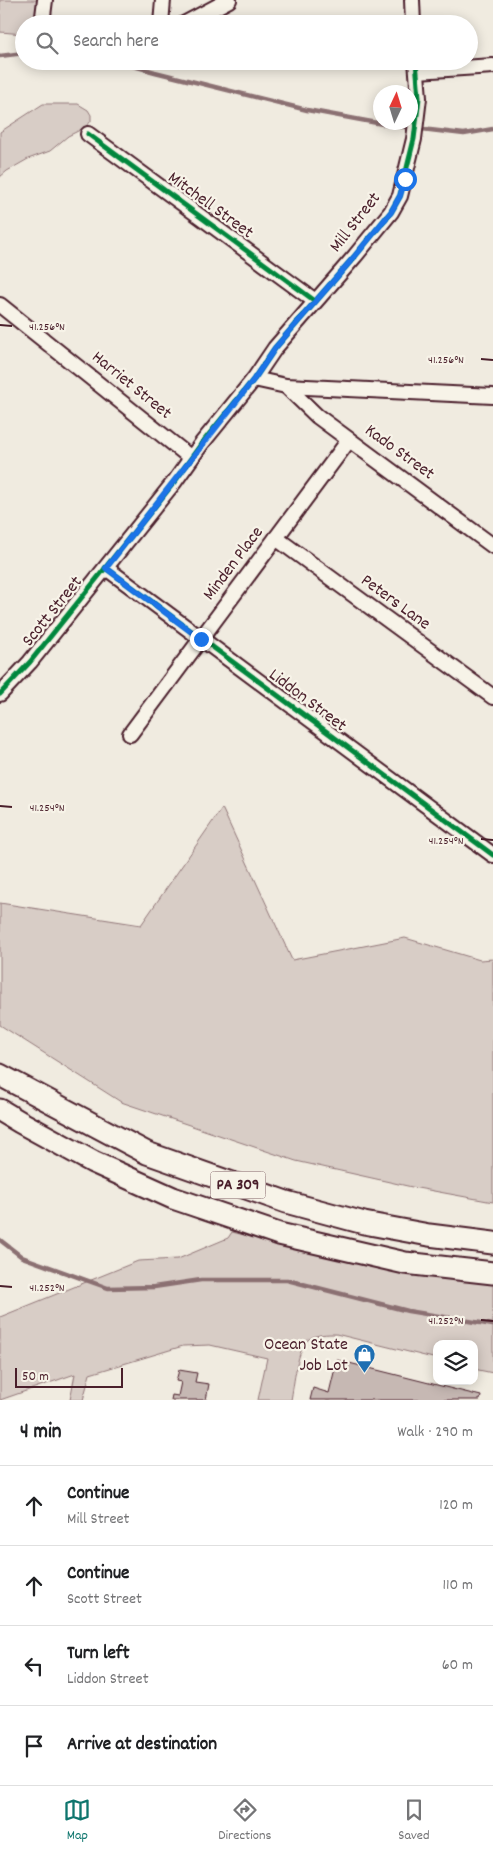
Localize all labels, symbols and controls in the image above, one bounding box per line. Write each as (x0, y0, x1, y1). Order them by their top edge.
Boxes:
search box (15, 15, 478, 70)
icon: search (33, 29, 61, 57)
text: Search here (73, 29, 159, 56)
north arrow (373, 85, 418, 130)
street label: Mitchell Street (162, 166, 258, 246)
route start (394, 168, 417, 191)
street label: Mill Street (325, 187, 388, 258)
text: 41.256°N (29, 319, 65, 336)
street label: Harriet Street (86, 346, 177, 426)
text: 41.256°N (428, 352, 464, 369)
street label: Kado Street (359, 419, 439, 487)
street label: Minden Place (198, 522, 270, 606)
street label: Peters Lane (355, 569, 435, 637)
street label: Scott Street (17, 571, 89, 653)
route end (190, 628, 213, 651)
street label: Liddon Street (263, 663, 351, 739)
text: 41.254°N (29, 800, 65, 817)
text: 41.254°N (428, 833, 464, 850)
road number: PA 309 (210, 1172, 266, 1198)
text: 41.252°N (29, 1280, 65, 1297)
text: 41.252°N (428, 1313, 464, 1330)
place label: Ocean State Job Lot (264, 1333, 348, 1379)
map controls (433, 1340, 478, 1385)
button: layers (433, 1340, 478, 1385)
shop icon: Ocean State Job Lot (352, 1343, 376, 1374)
scale bar (15, 1365, 122, 1388)
text: 50 m (22, 1367, 49, 1387)
text: 4 min (20, 1418, 62, 1448)
text: Walk · 290 m (397, 1421, 473, 1444)
text: Continue (67, 1481, 129, 1508)
icon: ahead (20, 1492, 48, 1520)
text: 120 m (439, 1494, 473, 1517)
text: Mill Street (67, 1508, 129, 1531)
text: Continue (67, 1561, 129, 1588)
icon: ahead (20, 1572, 48, 1600)
text: 110 m (443, 1574, 473, 1597)
text: Scott Street (67, 1588, 142, 1611)
text: Turn left (67, 1641, 130, 1668)
icon: left (20, 1652, 48, 1680)
text: 60 m (442, 1654, 473, 1677)
text: Liddon Street (67, 1668, 149, 1691)
icon: arrive (20, 1732, 48, 1760)
text: Arrive at destination (67, 1732, 217, 1759)
tab: Map (63, 1796, 91, 1846)
tab: Directions (218, 1796, 271, 1846)
tab: Saved (398, 1796, 430, 1846)

